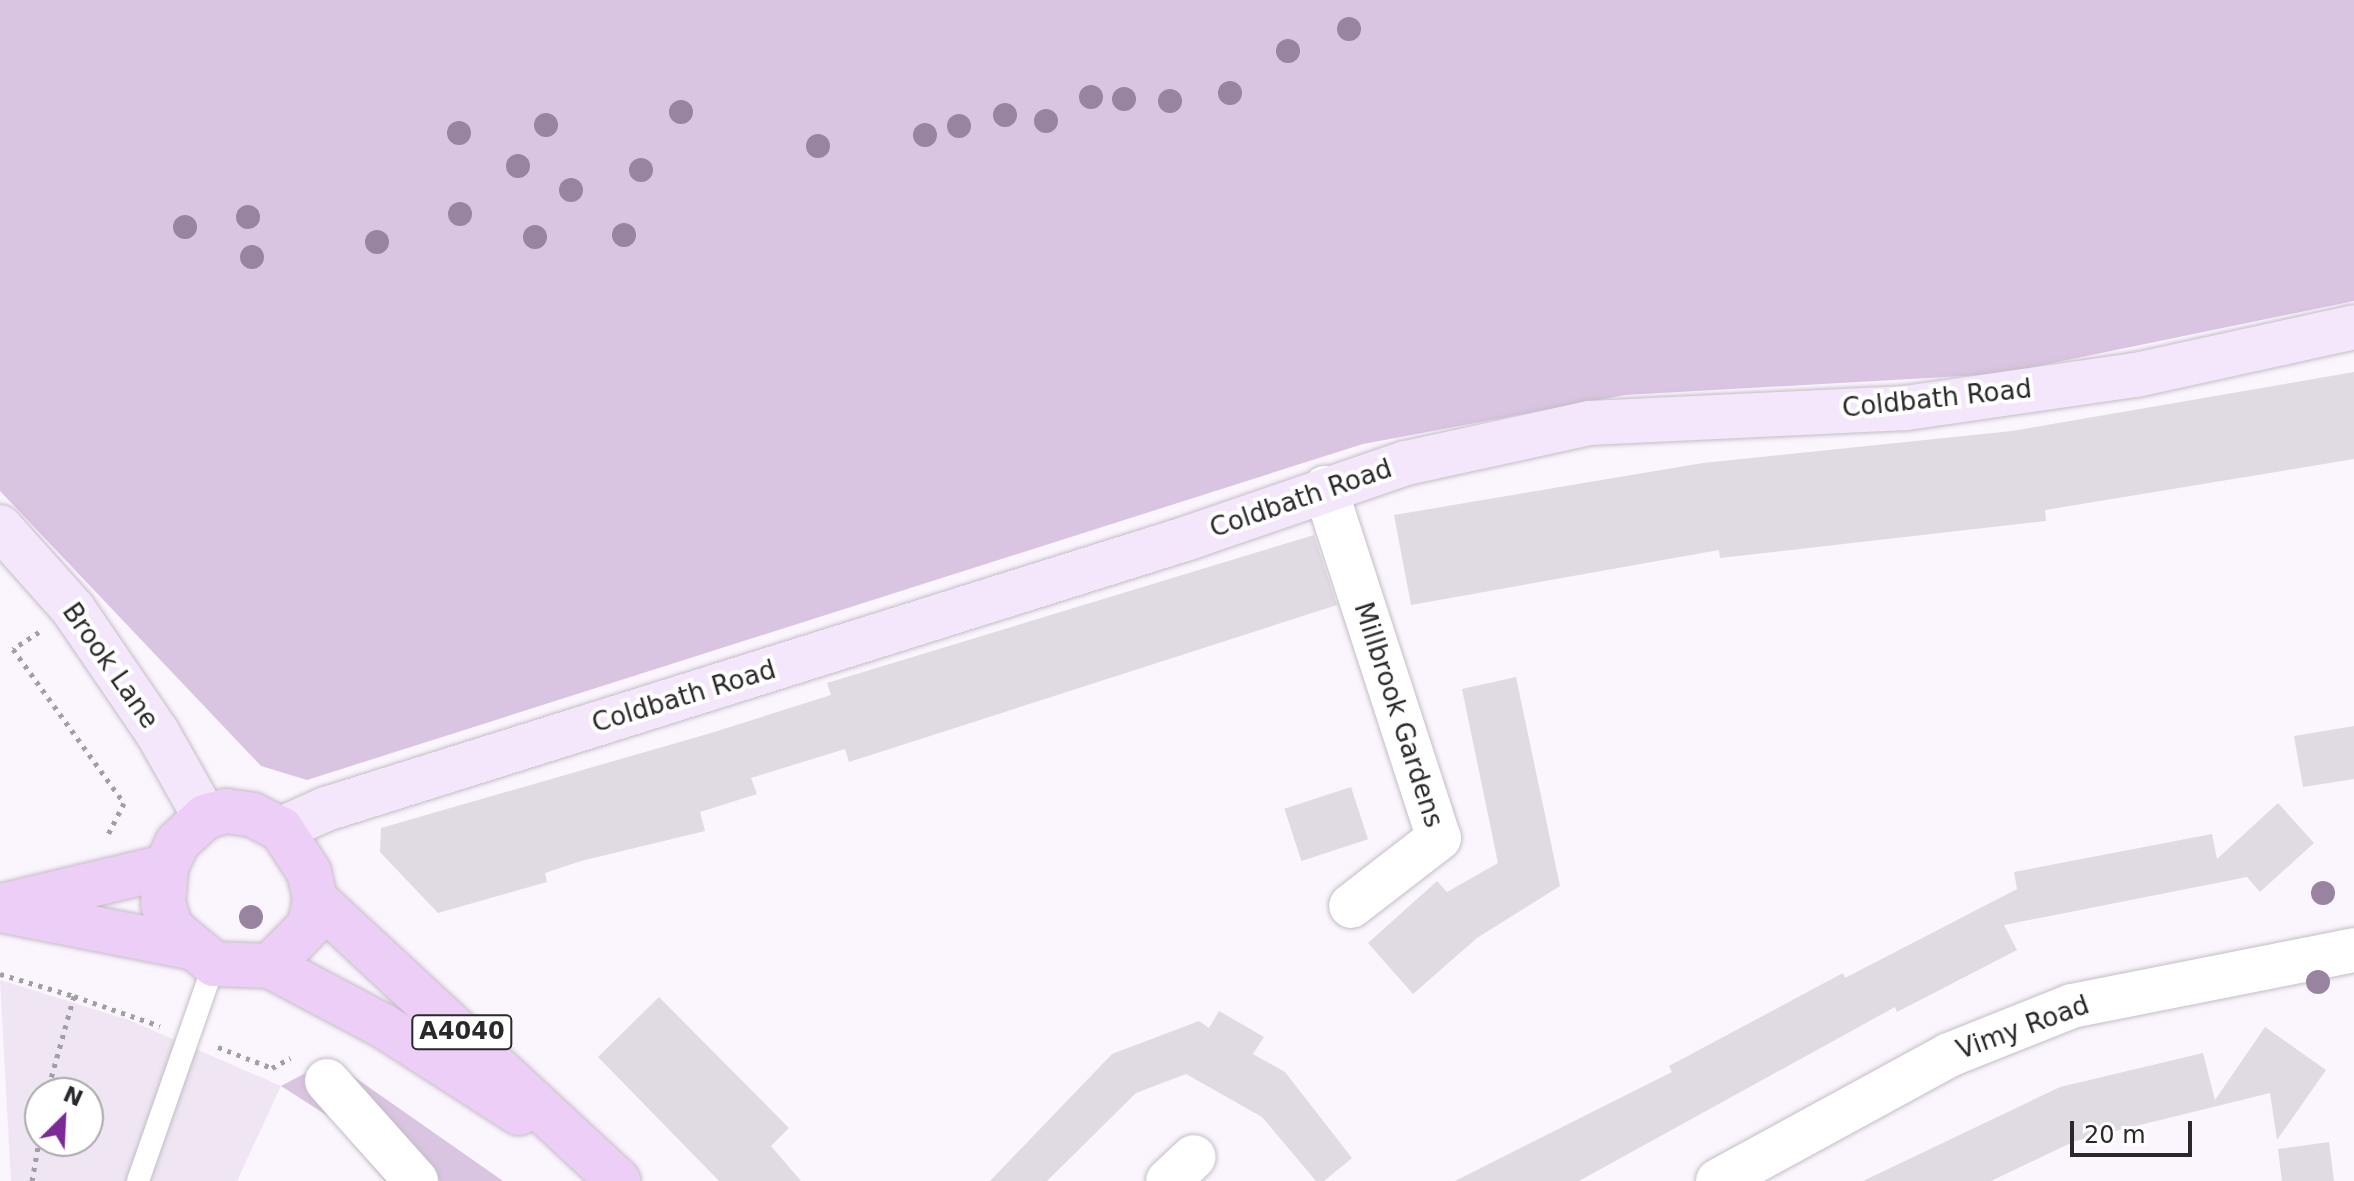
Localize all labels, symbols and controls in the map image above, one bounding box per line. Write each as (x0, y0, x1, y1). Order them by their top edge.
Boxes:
street label: Coldbath Road (1841, 374, 2033, 424)
street label: Coldbath Road (1206, 453, 1396, 545)
street label: Brook Lane (55, 597, 165, 735)
street label: Millbrook Gardens (1347, 599, 1449, 831)
street label: Coldbath Road (588, 654, 780, 740)
street label: Vimy Road (1953, 990, 2093, 1066)
road number: A4040 (410, 1012, 514, 1052)
north arrow (24, 1077, 104, 1157)
text: N (60, 1081, 87, 1112)
scale bar (2074, 1105, 2196, 1155)
text: 20 m (2084, 1121, 2146, 1149)

